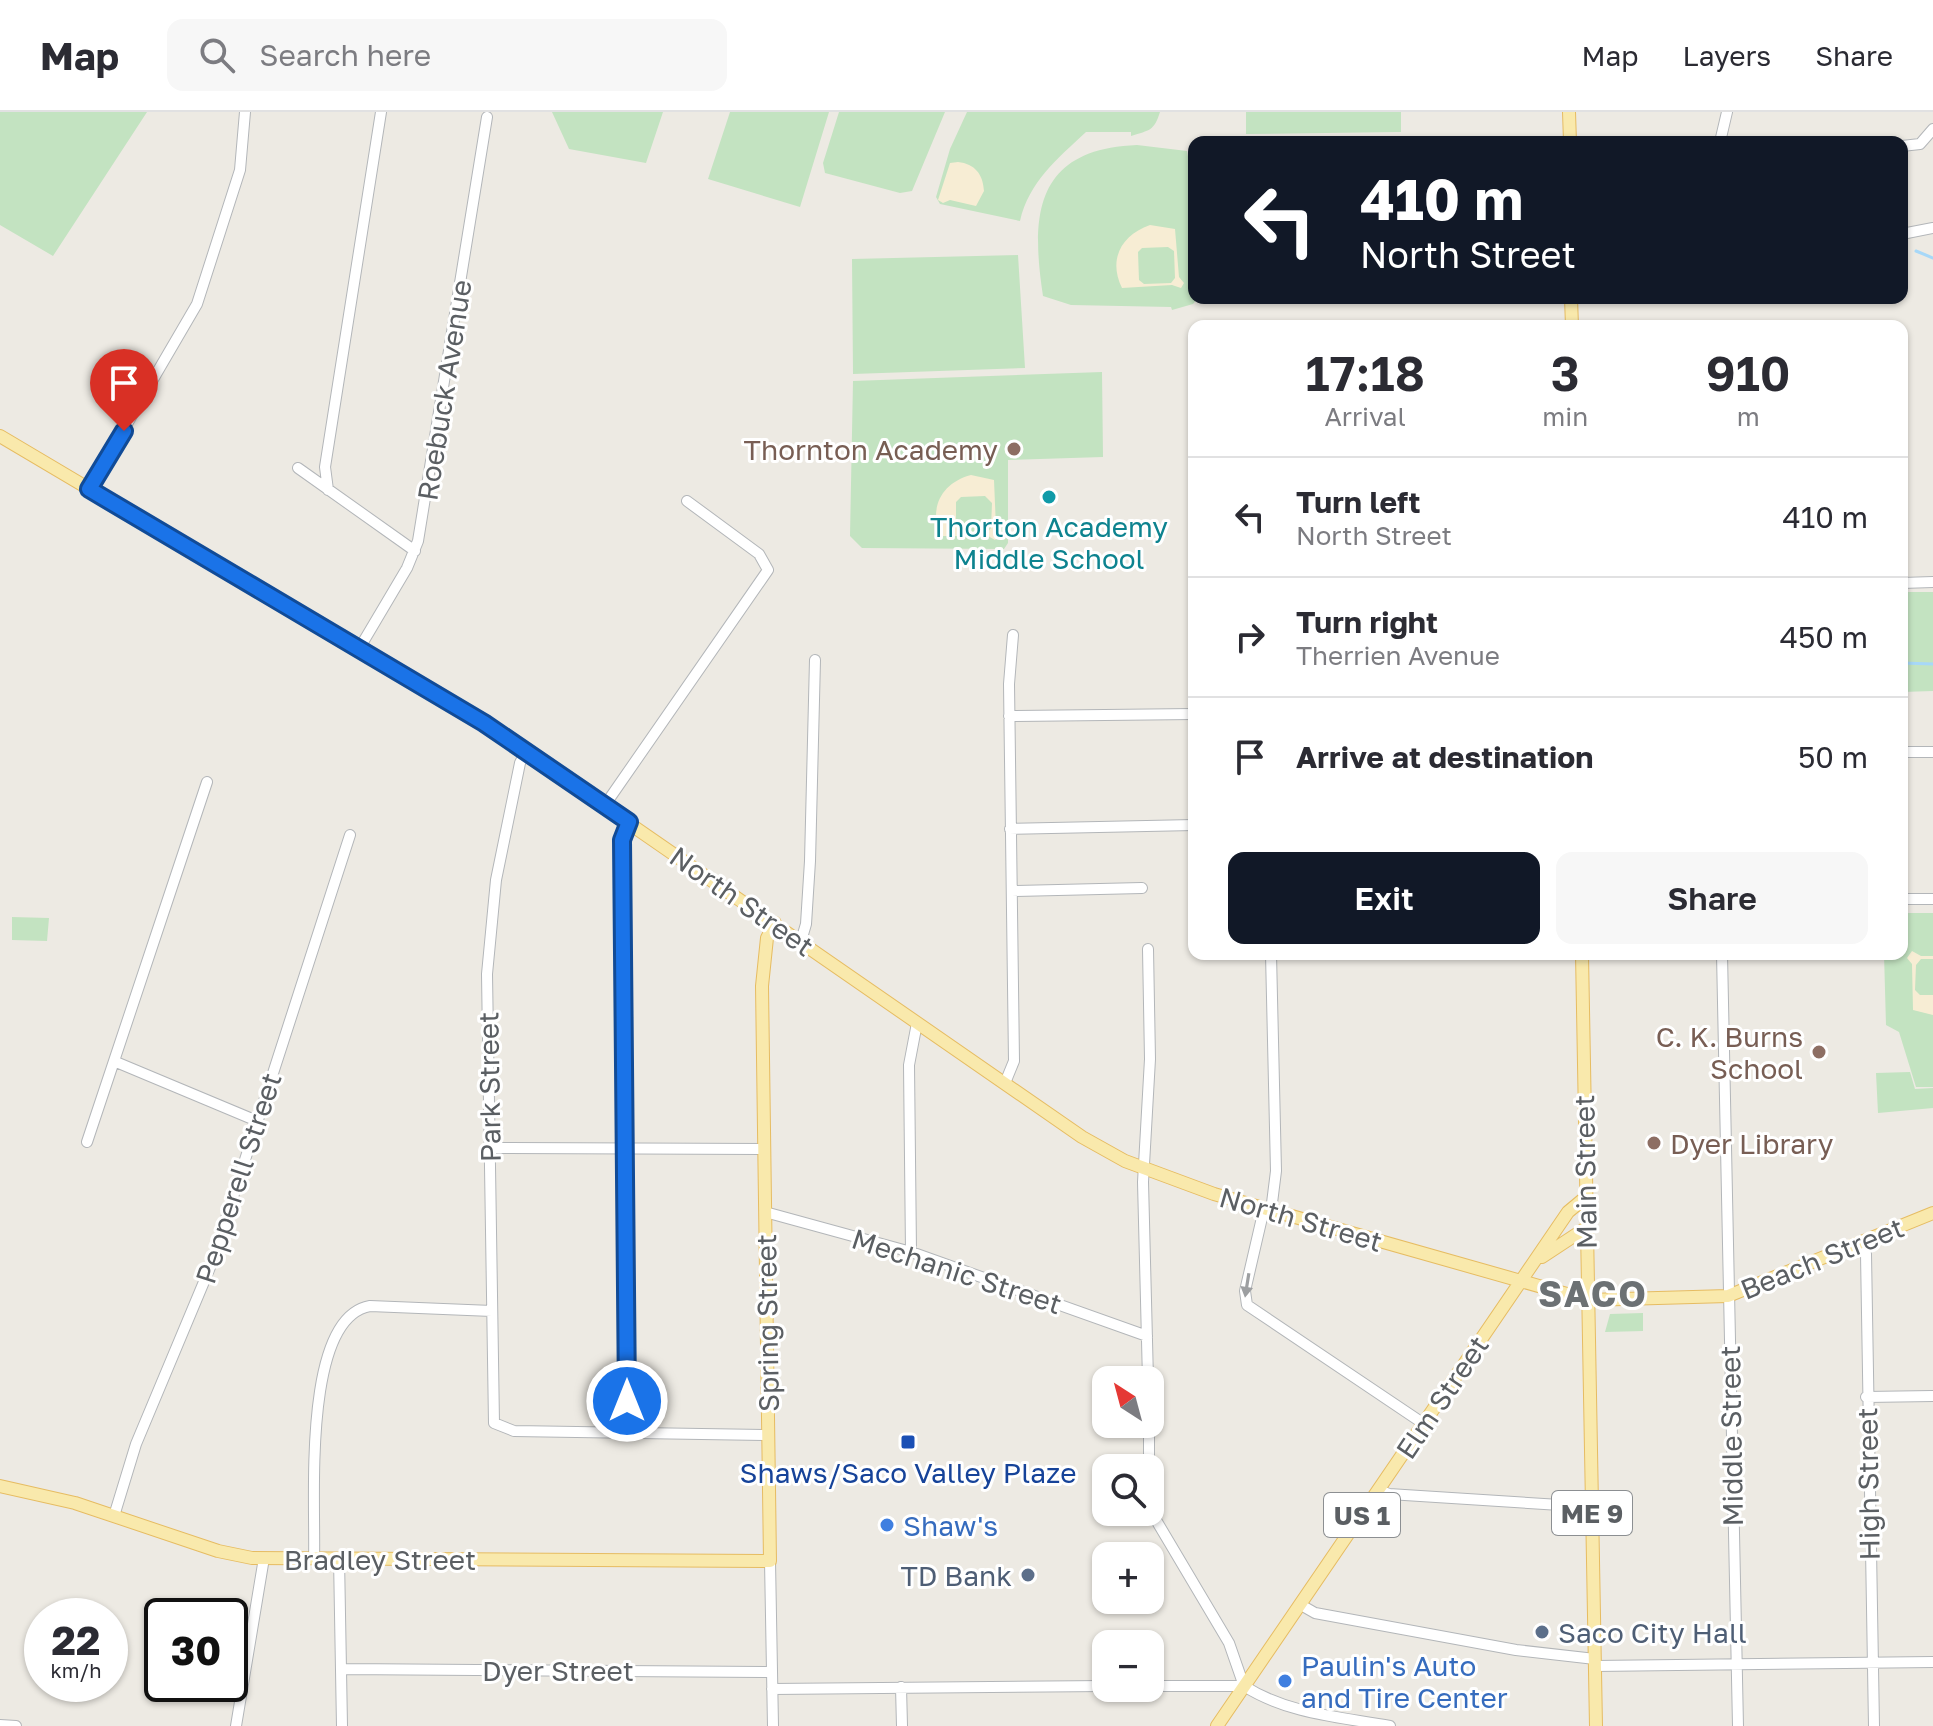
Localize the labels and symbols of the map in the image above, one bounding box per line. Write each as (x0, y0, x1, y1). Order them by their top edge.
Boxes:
street label: Roebuck Avenue (410, 277, 478, 503)
pin (90, 349, 158, 431)
place label: Thornton Academy (744, 433, 998, 466)
marker: Thornton Academy (1005, 440, 1023, 458)
marker: Thorton Academy Middle School (1040, 488, 1058, 506)
place label: Thorton Academy Middle School (930, 510, 1168, 575)
street label: North Street (664, 839, 820, 963)
street label: Park Street (471, 1011, 507, 1163)
place label: C. K. Burns School (1656, 1020, 1803, 1085)
marker: C. K. Burns School (1810, 1043, 1828, 1061)
street label: Pepperell Street (188, 1068, 288, 1288)
street label: Main Street (1567, 1094, 1603, 1250)
place label: Dyer Library (1670, 1127, 1834, 1160)
marker: Dyer Library (1645, 1134, 1663, 1152)
street label: North Street (1216, 1180, 1386, 1258)
street label: Beach Street (1736, 1210, 1908, 1306)
street label: Mechanic Street (848, 1222, 1066, 1320)
street label: Spring Street (749, 1234, 785, 1412)
district label: SACO (1538, 1272, 1648, 1315)
one-way arrow (1240, 1273, 1253, 1298)
street label: Elm Street (1389, 1329, 1495, 1465)
street label: Middle Street (1713, 1345, 1749, 1527)
position arrow (585, 1359, 669, 1443)
north arrow (1092, 1366, 1164, 1438)
street label: High Street (1850, 1407, 1886, 1561)
marker: Shaws/Saco Valley Plaze (899, 1433, 917, 1451)
place label: Shaws/Saco Valley Plaze (740, 1456, 1076, 1489)
road number: ME 9 (1552, 1491, 1632, 1535)
road number: US 1 (1324, 1493, 1400, 1537)
place label: Shaw's (903, 1509, 998, 1542)
marker: Shaw's (878, 1516, 896, 1534)
street label: Bradley Street (284, 1543, 476, 1576)
place label: TD Bank (900, 1559, 1012, 1592)
marker: TD Bank (1019, 1566, 1037, 1584)
speed limit sign: 30 (144, 1598, 248, 1702)
place label: Saco City Hall (1558, 1616, 1747, 1649)
marker: Saco City Hall (1533, 1623, 1551, 1641)
place label: Paulin's Auto and Tire Center (1301, 1649, 1508, 1714)
street label: Dyer Street (482, 1654, 634, 1687)
marker: Paulin's Auto and Tire Center (1276, 1672, 1294, 1690)

